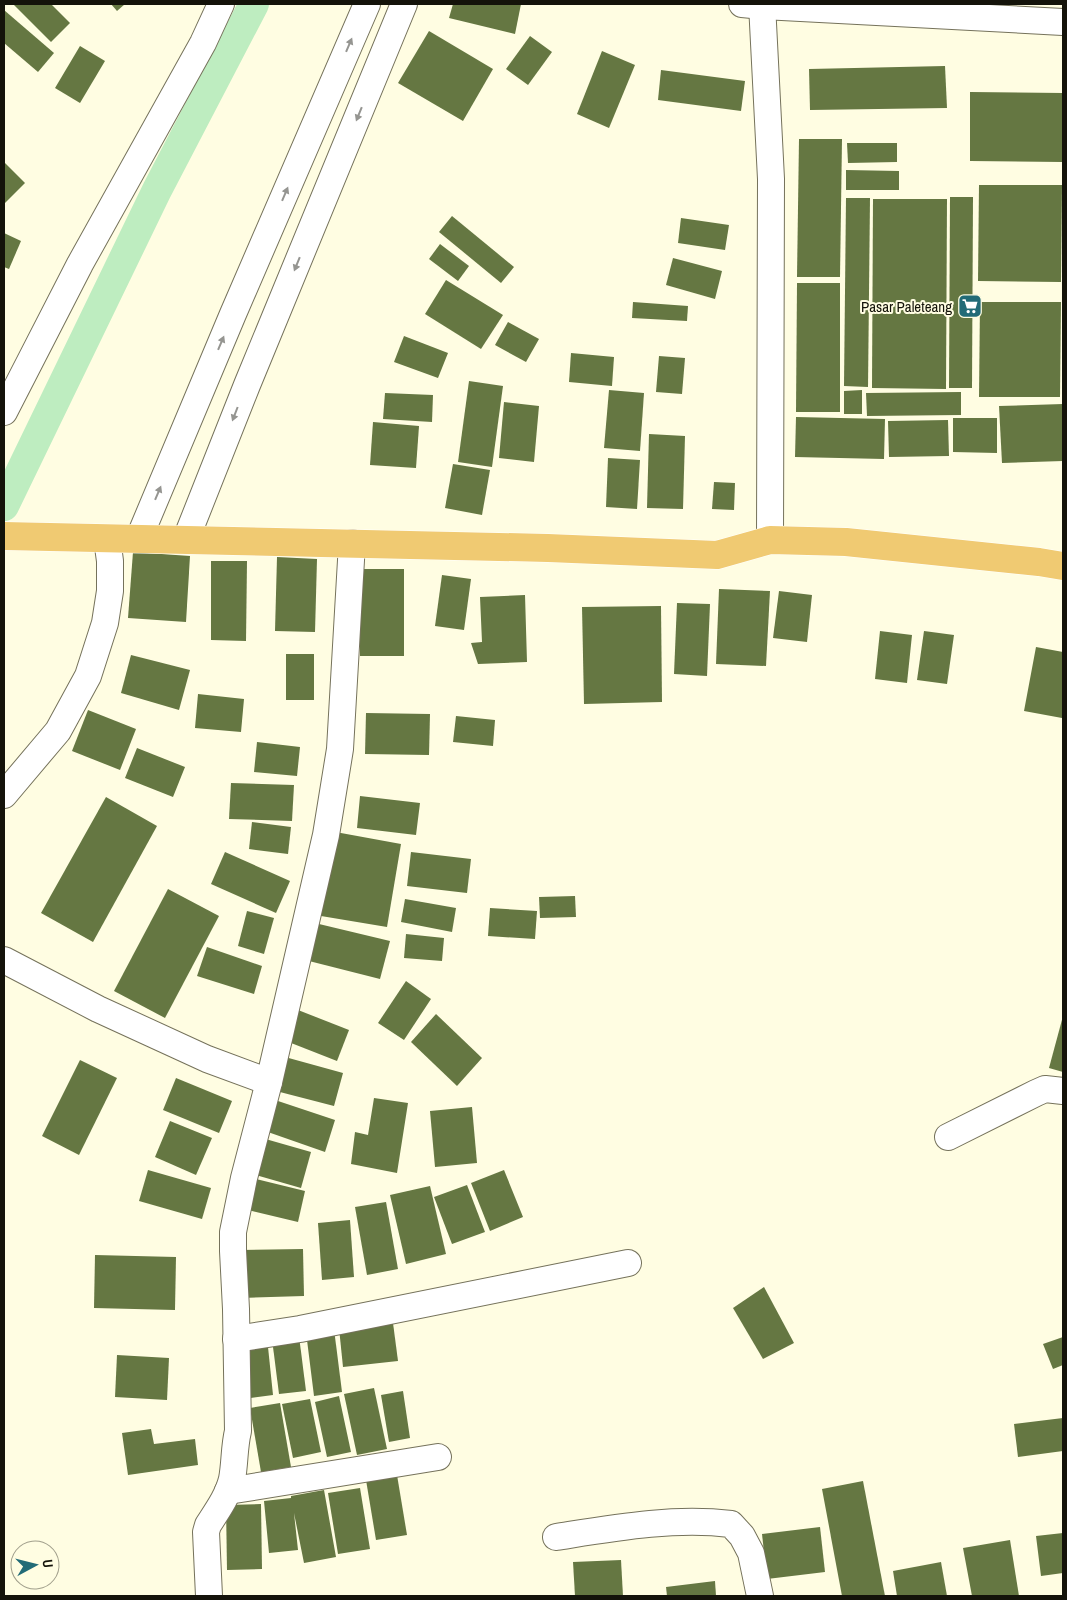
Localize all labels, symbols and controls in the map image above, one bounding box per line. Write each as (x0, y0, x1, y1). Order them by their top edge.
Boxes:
one-way arrow (346, 38, 354, 52)
one-way arrow (354, 106, 362, 121)
one-way arrow (281, 187, 289, 201)
one-way arrow (292, 257, 300, 271)
supermarket icon: Pasar Paleteang (957, 293, 983, 319)
place label: Pasar Paleteang (861, 296, 952, 317)
one-way arrow (217, 336, 225, 350)
one-way arrow (231, 407, 239, 422)
one-way arrow (155, 486, 163, 500)
north arrow (10, 1540, 60, 1590)
text: U (38, 1558, 57, 1569)

